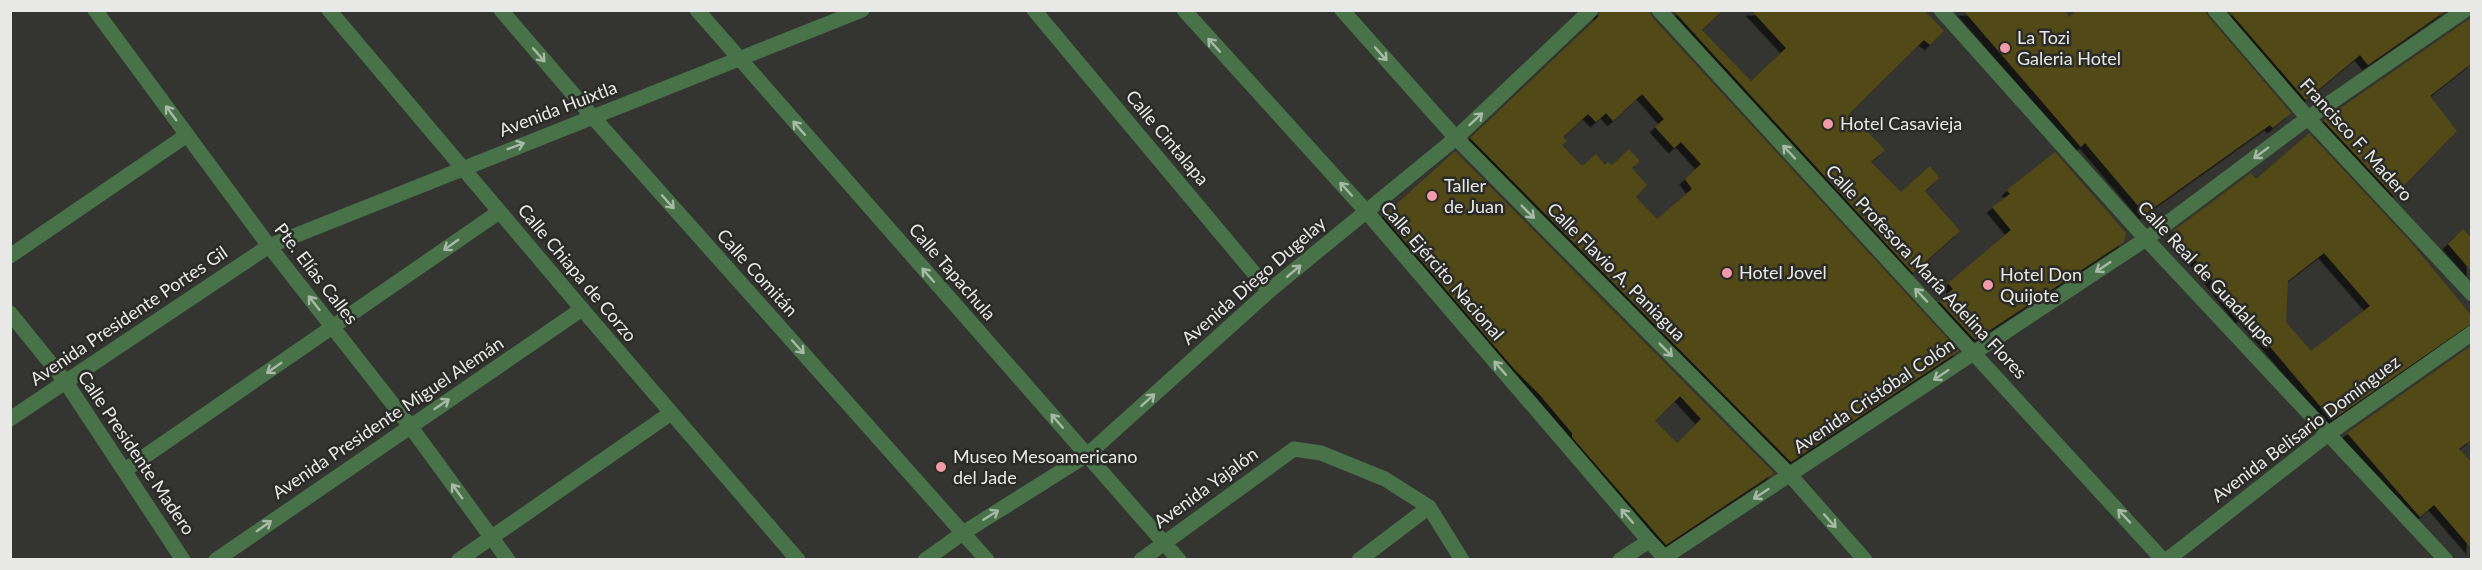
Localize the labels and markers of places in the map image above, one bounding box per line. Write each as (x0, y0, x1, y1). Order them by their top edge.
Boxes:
place label: La Tozi Galeria Hotel (2017, 26, 2121, 69)
marker: La Tozi Galeria Hotel (1998, 41, 2012, 55)
place label: Hotel Casavieja (1840, 112, 1962, 134)
marker: Hotel Casavieja (1821, 117, 1835, 131)
place label: Taller de Juan (1444, 174, 1504, 217)
marker: Taller de Juan (1425, 189, 1439, 203)
place label: Hotel Jovel (1739, 261, 1827, 283)
place label: Hotel Don Quijote (2000, 263, 2082, 306)
marker: Hotel Jovel (1720, 266, 1734, 280)
marker: Hotel Don Quijote (1981, 278, 1995, 292)
place label: Museo Mesoamericano del Jade (953, 445, 1138, 488)
marker: Museo Mesoamericano del Jade (934, 460, 948, 474)

